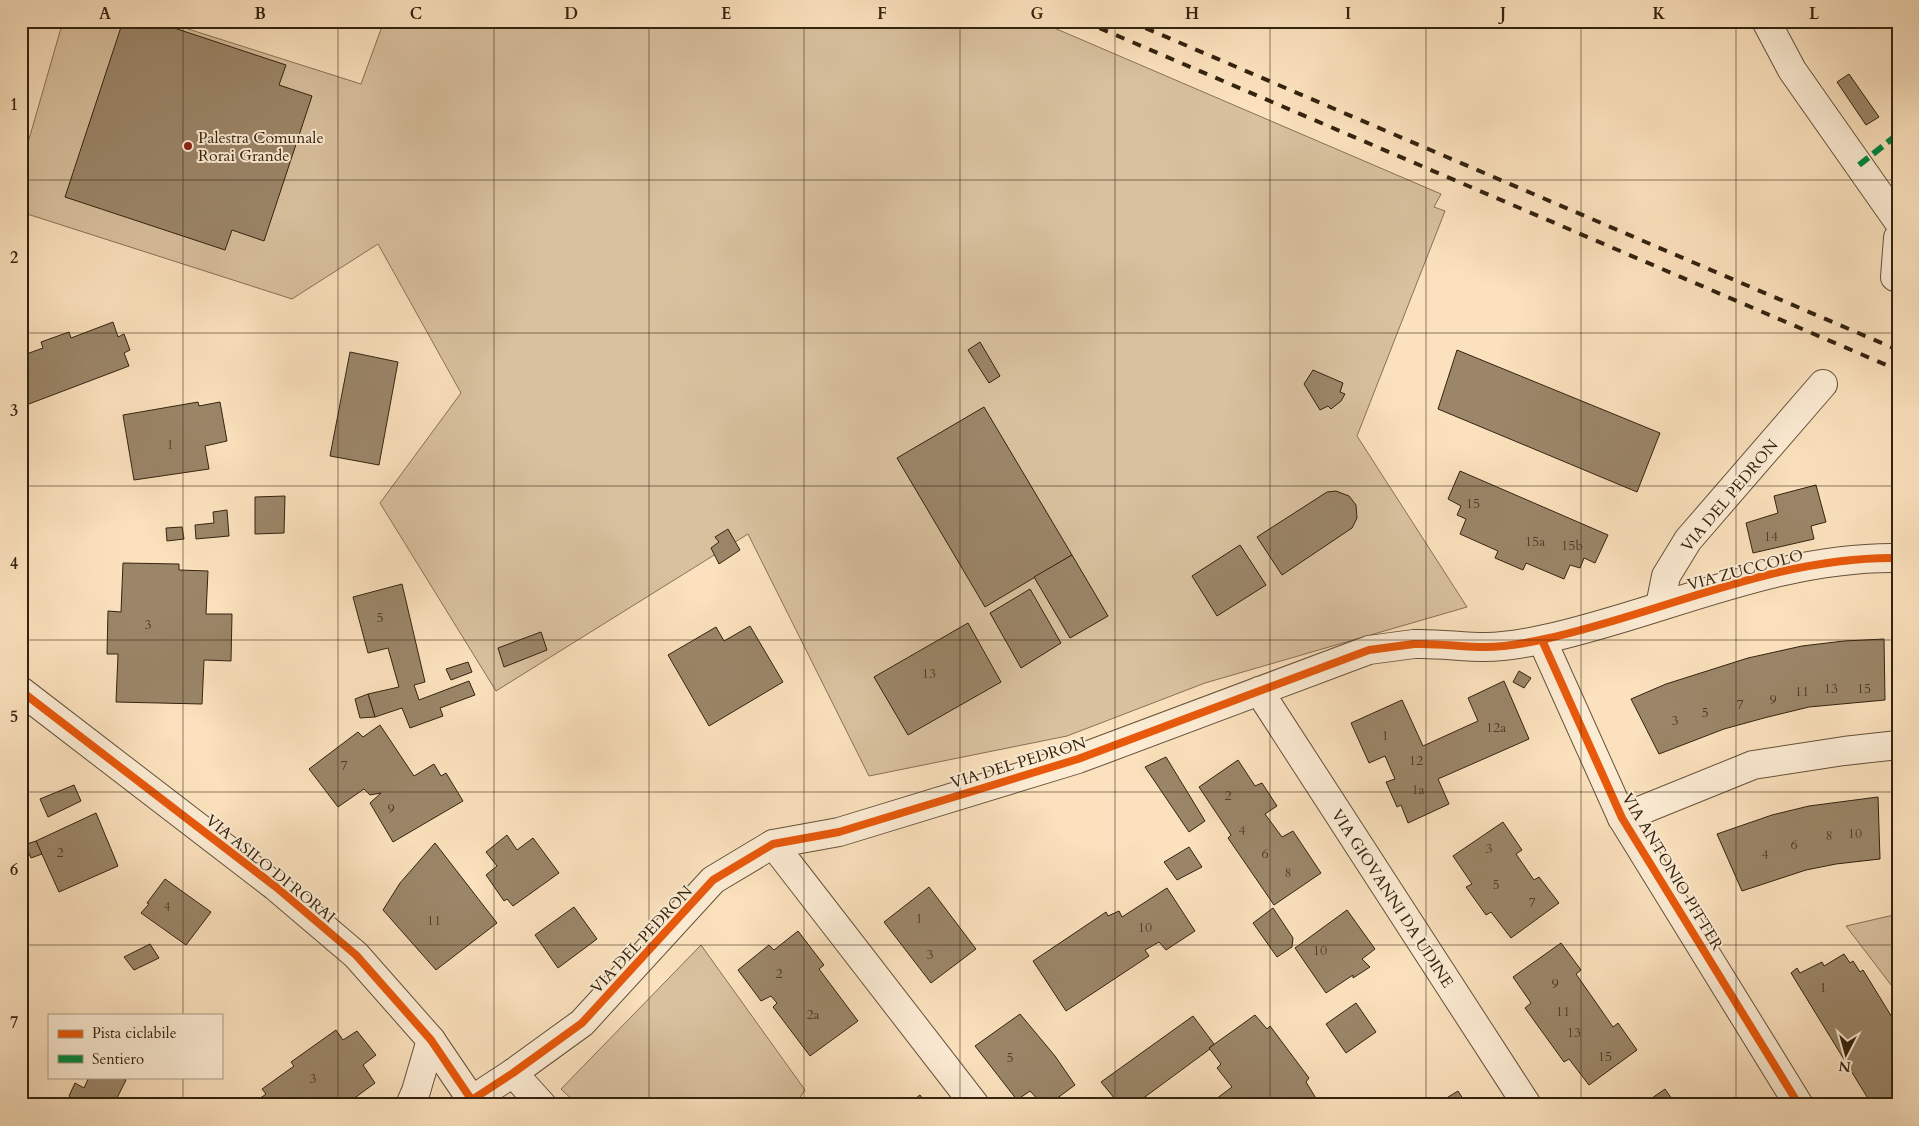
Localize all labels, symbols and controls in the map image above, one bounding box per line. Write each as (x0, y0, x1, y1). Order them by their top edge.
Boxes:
text: A (99, 3, 111, 25)
text: B (254, 3, 266, 25)
text: C (410, 3, 422, 25)
text: D (564, 3, 578, 25)
text: E (721, 3, 731, 25)
text: F (877, 3, 887, 25)
text: G (1030, 3, 1044, 25)
text: H (1185, 3, 1199, 25)
text: I (1345, 3, 1351, 25)
text: J (1498, 3, 1506, 25)
text: K (1653, 3, 1666, 25)
text: L (1809, 3, 1820, 25)
text: 1 (10, 94, 18, 116)
place label: Palestra Comunale Rorai Grande (198, 127, 324, 167)
marker: Palestra Comunale Rorai Grande (182, 140, 194, 152)
text: 2 (10, 247, 18, 269)
text: 3 (10, 400, 18, 422)
street label: VIA DEL PEDRON (1676, 434, 1784, 557)
house number: 1 (166, 435, 174, 454)
house number: 15 (1466, 494, 1480, 513)
house number: 14 (1764, 527, 1778, 546)
house number: 15a (1525, 532, 1545, 551)
house number: 15b (1561, 536, 1583, 555)
street label: VIA ZUCCOLO (1685, 544, 1806, 596)
text: 4 (10, 553, 18, 575)
house number: 5 (376, 608, 384, 627)
house number: 3 (144, 615, 152, 634)
house number: 13 (922, 664, 936, 683)
house number: 13 (1824, 679, 1838, 698)
house number: 15 (1857, 679, 1871, 698)
house number: 11 (1795, 682, 1809, 701)
house number: 9 (1769, 690, 1777, 709)
house number: 7 (1736, 695, 1744, 714)
house number: 5 (1701, 703, 1709, 722)
text: 5 (10, 706, 18, 728)
house number: 3 (1671, 711, 1679, 730)
house number: 12a (1486, 718, 1506, 737)
house number: 1 (1381, 726, 1389, 745)
street label: VIA DEL PEDRON (948, 732, 1089, 794)
house number: 12 (1409, 751, 1423, 770)
house number: 7 (340, 756, 348, 775)
house number: 1a (1411, 780, 1425, 799)
house number: 2 (1224, 786, 1232, 805)
street label: VIA ANTONIO PITTER (1616, 789, 1728, 954)
house number: 9 (387, 799, 395, 818)
street label: VIA GIOVANNI DA UDINE (1326, 805, 1458, 992)
street label: VIA ASILO DI RORAI (201, 810, 340, 928)
house number: 4 (1238, 821, 1246, 840)
house number: 10 (1848, 824, 1862, 843)
house number: 8 (1825, 826, 1833, 845)
house number: 6 (1790, 835, 1798, 854)
house number: 3 (1485, 839, 1493, 858)
house number: 2 (56, 843, 64, 862)
house number: 6 (1261, 844, 1269, 863)
house number: 4 (1761, 845, 1769, 864)
text: 6 (10, 859, 18, 881)
house number: 8 (1284, 863, 1292, 882)
house number: 5 (1492, 875, 1500, 894)
street label: VIA DEL PEDRON (586, 880, 698, 999)
house number: 7 (1528, 893, 1536, 912)
house number: 4 (163, 897, 171, 916)
house number: 1 (915, 909, 923, 928)
house number: 11 (427, 911, 441, 930)
house number: 10 (1138, 918, 1152, 937)
house number: 10 (1313, 941, 1327, 960)
house number: 3 (926, 945, 934, 964)
house number: 2 (775, 964, 783, 983)
house number: 9 (1551, 974, 1559, 993)
house number: 1 (1819, 978, 1827, 997)
house number: 11 (1556, 1002, 1570, 1021)
house number: 2a (806, 1005, 820, 1024)
text: 7 (10, 1012, 18, 1034)
legend (48, 1014, 222, 1078)
text: Pista ciclabile (92, 1023, 177, 1043)
house number: 13 (1567, 1023, 1581, 1042)
north arrow (1822, 1028, 1872, 1078)
house number: 15 (1598, 1047, 1612, 1066)
house number: 5 (1006, 1048, 1014, 1067)
text: Sentiero (92, 1049, 144, 1069)
text: N (1838, 1056, 1852, 1077)
house number: 3 (309, 1069, 317, 1088)

